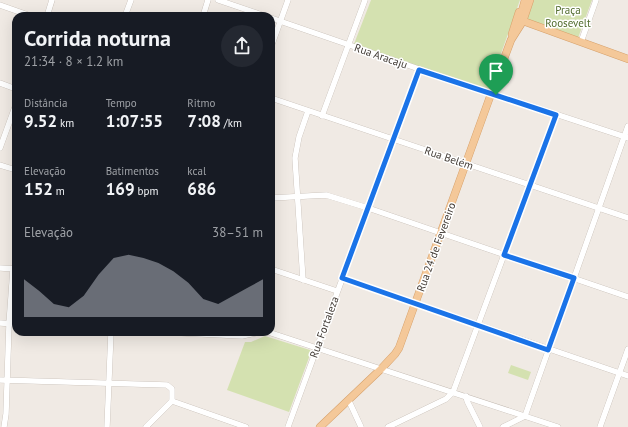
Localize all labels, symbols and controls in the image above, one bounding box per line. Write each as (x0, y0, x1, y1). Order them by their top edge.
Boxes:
park label: Praça Roosevelt (545, 3, 591, 30)
text: Corrida noturna (24, 24, 171, 52)
button: share (221, 25, 263, 67)
street label: Rua Aracaju (353, 40, 409, 72)
text: 21:34 · 8 × 1.2 km (24, 53, 123, 70)
pin (479, 54, 513, 95)
icon: arrive (485, 60, 507, 82)
text: Distância (24, 96, 67, 110)
text: Tempo (106, 96, 137, 110)
text: Ritmo (187, 96, 215, 110)
text: 9.52 (24, 110, 57, 132)
text: 1:07:55 (106, 110, 163, 132)
text: 7:08 (187, 110, 221, 132)
text: km (57, 116, 74, 130)
text: /km (221, 116, 242, 130)
street label: Rua Belém (423, 143, 475, 173)
text: Elevação (24, 164, 66, 178)
text: Batimentos (106, 164, 159, 178)
text: kcal (187, 164, 206, 178)
text: 152 (24, 178, 53, 200)
text: 169 (106, 178, 135, 200)
text: 686 (187, 178, 216, 200)
text: m (53, 184, 65, 198)
text: bpm (135, 184, 158, 198)
street label: Rua 24 de Fevereiro (413, 200, 459, 293)
text: Elevação (24, 224, 73, 241)
text: 38–51 m (212, 224, 263, 241)
street label: Rua Fortaleza (306, 294, 342, 360)

